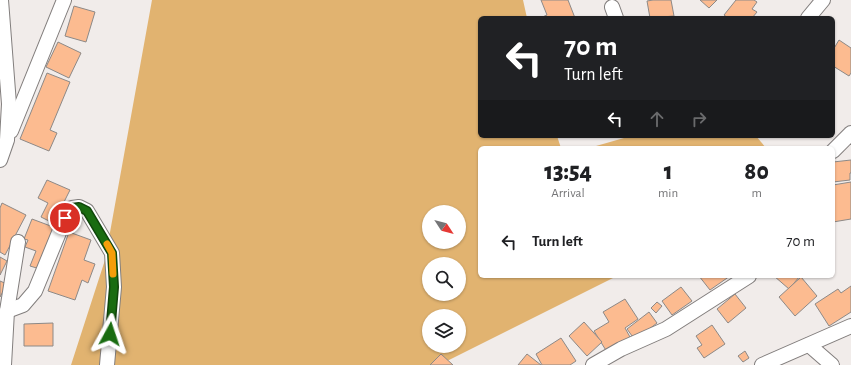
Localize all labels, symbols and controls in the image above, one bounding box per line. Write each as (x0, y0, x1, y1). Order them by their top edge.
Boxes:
icon: left (498, 32, 550, 84)
text: 70 m (564, 33, 618, 61)
text: Turn left (564, 66, 623, 84)
icon: left (604, 108, 626, 130)
icon: ahead (646, 108, 668, 130)
icon: right (688, 108, 710, 130)
text: 13:54 (544, 160, 592, 184)
text: 1 (664, 160, 673, 184)
text: 80 (744, 160, 769, 184)
text: Arrival (551, 187, 585, 200)
text: min (658, 187, 678, 200)
text: m (751, 187, 762, 200)
pin (48, 201, 82, 235)
north arrow (422, 205, 466, 249)
map controls (422, 205, 466, 353)
icon: arrive (54, 207, 76, 229)
icon: left (498, 231, 520, 253)
text: Turn left (532, 234, 583, 249)
text: 70 m (786, 234, 815, 249)
button: search (422, 257, 466, 301)
button: layers (422, 309, 466, 353)
position arrow (89, 313, 131, 355)

